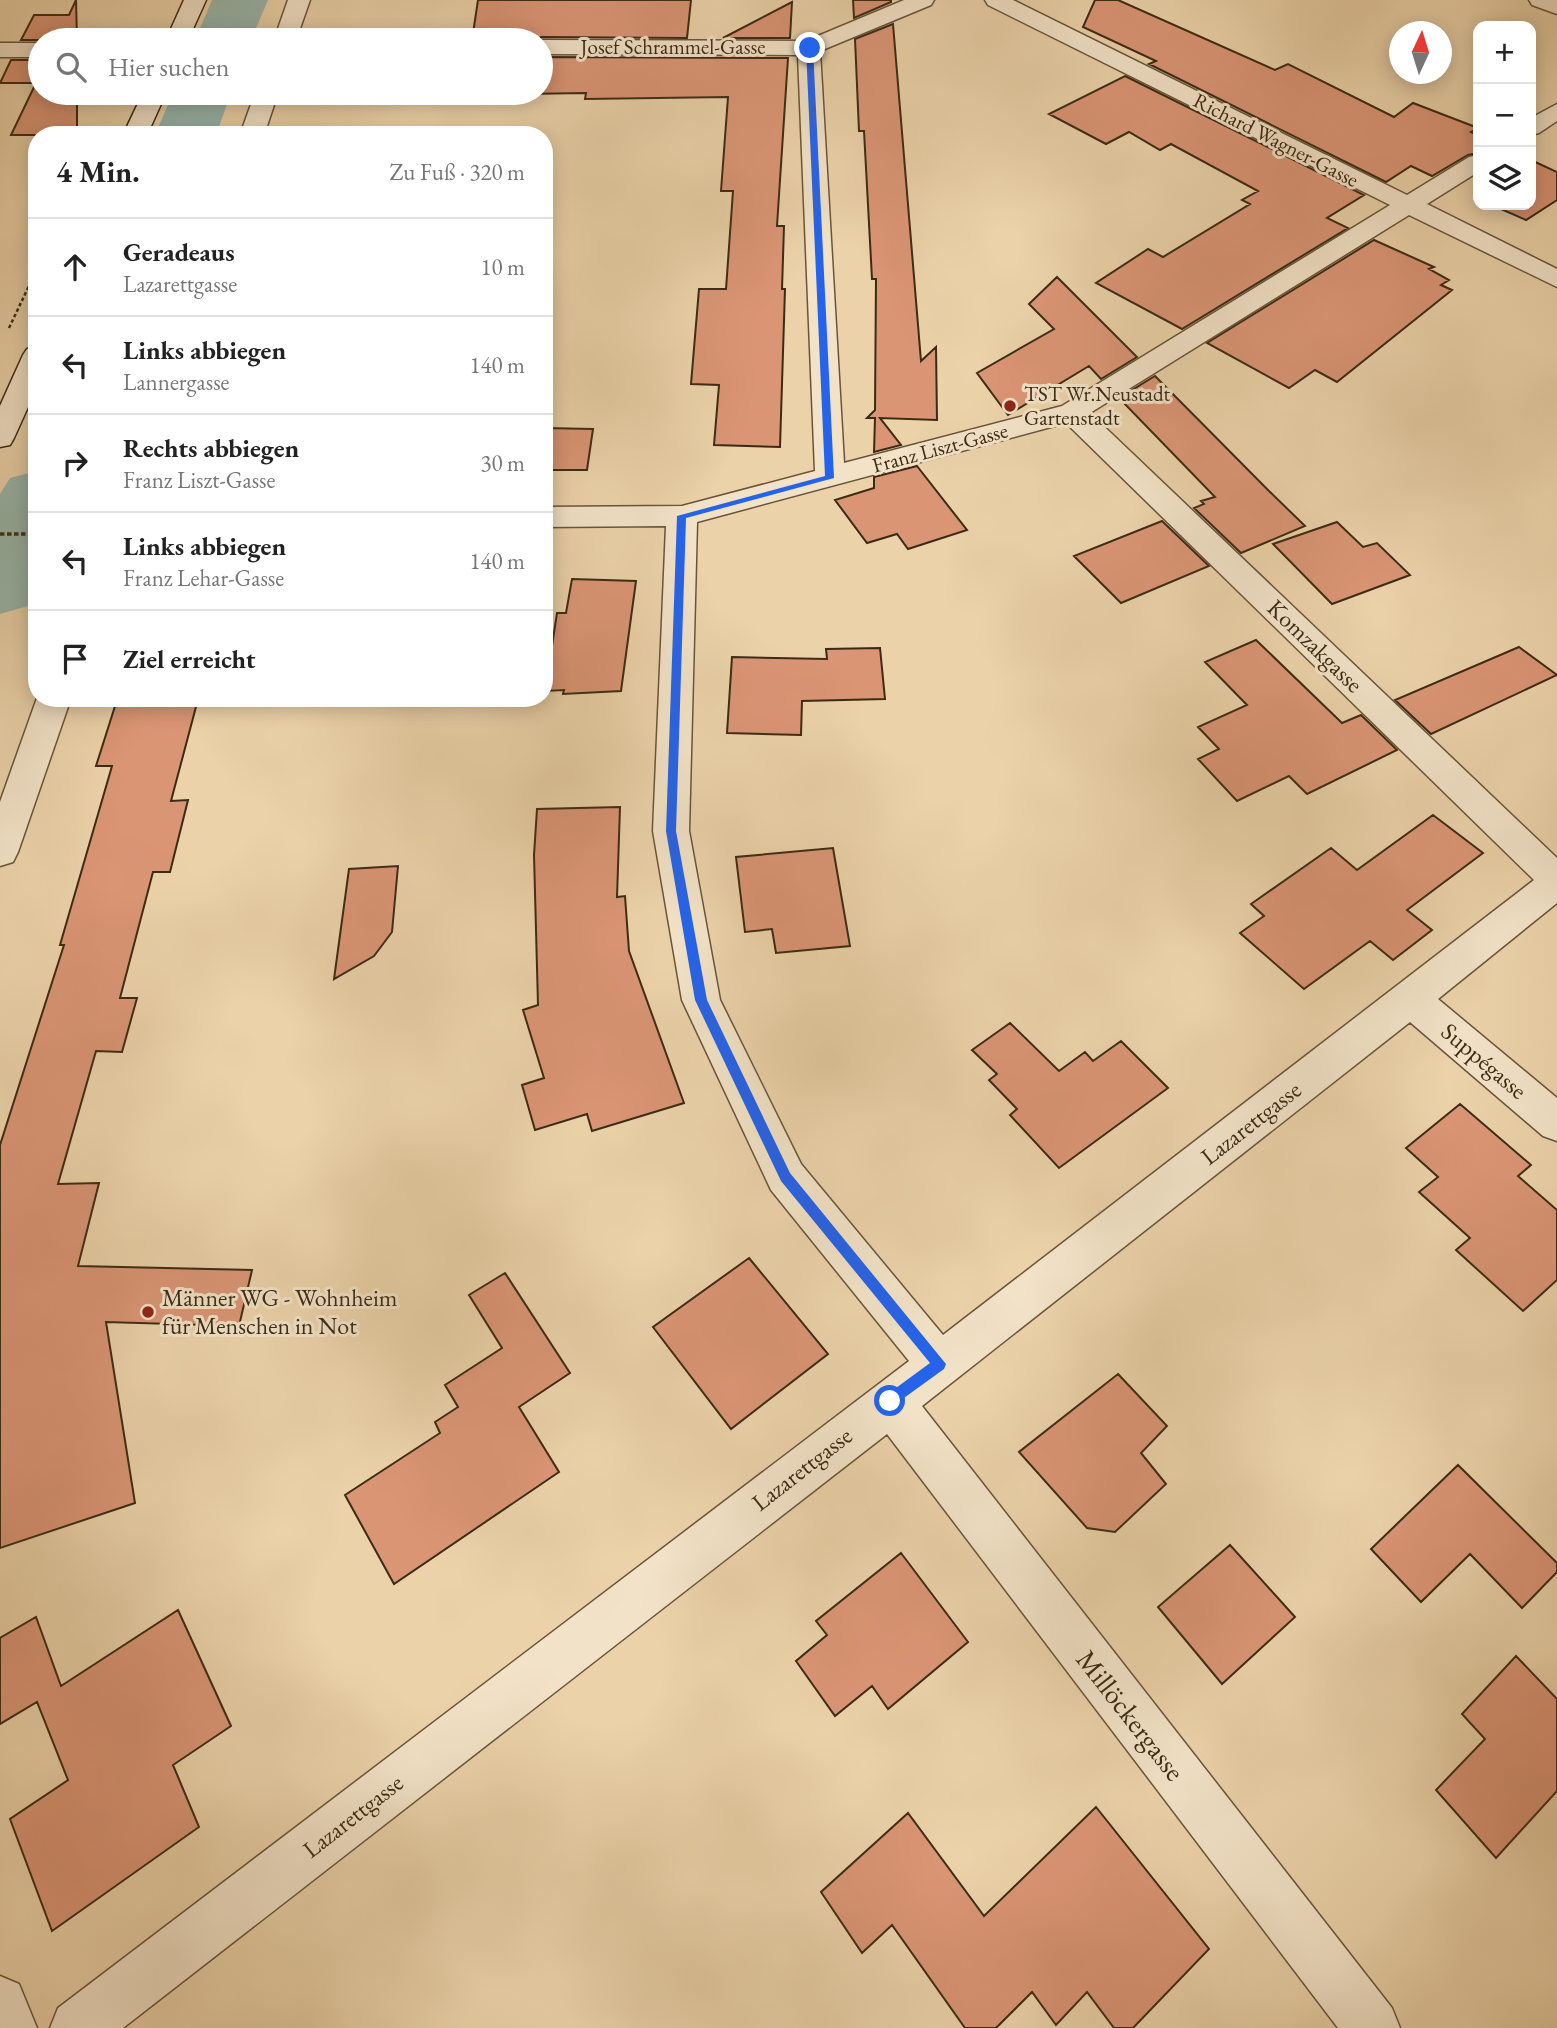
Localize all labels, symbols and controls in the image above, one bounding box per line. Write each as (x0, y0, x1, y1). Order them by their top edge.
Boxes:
north arrow (1389, 21, 1452, 84)
map controls (1473, 21, 1536, 210)
button: + (1473, 21, 1536, 84)
search box (28, 28, 553, 105)
route end (794, 32, 825, 63)
street label: Josef Schrammel-Gasse (578, 33, 766, 60)
icon: search (52, 48, 90, 86)
text: Hier suchen (108, 50, 229, 84)
button: − (1473, 84, 1536, 147)
street label: Richard Wagner-Gasse (1189, 86, 1363, 193)
button: layers (1473, 147, 1536, 210)
text: 4 Min. (56, 152, 140, 191)
text: Zu Fuß · 320 m (390, 157, 525, 187)
text: Geradeaus (123, 235, 235, 269)
icon: ahead (56, 248, 94, 286)
text: 10 m (480, 252, 525, 282)
text: Lazarettgasse (123, 269, 237, 299)
text: Links abbiegen (123, 333, 286, 367)
icon: left (56, 346, 94, 384)
text: 140 m (469, 350, 525, 380)
text: Lannergasse (123, 367, 230, 397)
place label: TST Wr.Neustadt Gartenstadt (1024, 380, 1171, 431)
marker: TST Wr.Neustadt Gartenstadt (1002, 398, 1018, 414)
street label: Franz Liszt-Gasse (869, 416, 1011, 479)
text: Rechts abbiegen (123, 431, 299, 465)
icon: right (56, 444, 94, 482)
text: 30 m (480, 448, 525, 478)
text: Franz Liszt-Gasse (123, 465, 276, 495)
text: Links abbiegen (123, 529, 286, 563)
icon: left (56, 542, 94, 580)
text: 140 m (469, 546, 525, 576)
text: Franz Lehar-Gasse (123, 563, 284, 593)
street label: Komzakgasse (1261, 592, 1370, 699)
icon: arrive (56, 640, 94, 678)
text: Ziel erreicht (123, 642, 255, 676)
street label: Suppégasse (1435, 1016, 1534, 1106)
street label: Lazarettgasse (1194, 1074, 1307, 1171)
place label: Männer WG - Wohnheim für Menschen in Not (162, 1282, 398, 1341)
marker: Männer WG - Wohnheim für Menschen in Not (140, 1304, 156, 1320)
route start (874, 1385, 905, 1416)
street label: Lazarettgasse (745, 1420, 858, 1517)
street label: Millöckergasse (1069, 1642, 1193, 1788)
street label: Lazarettgasse (296, 1767, 409, 1864)

